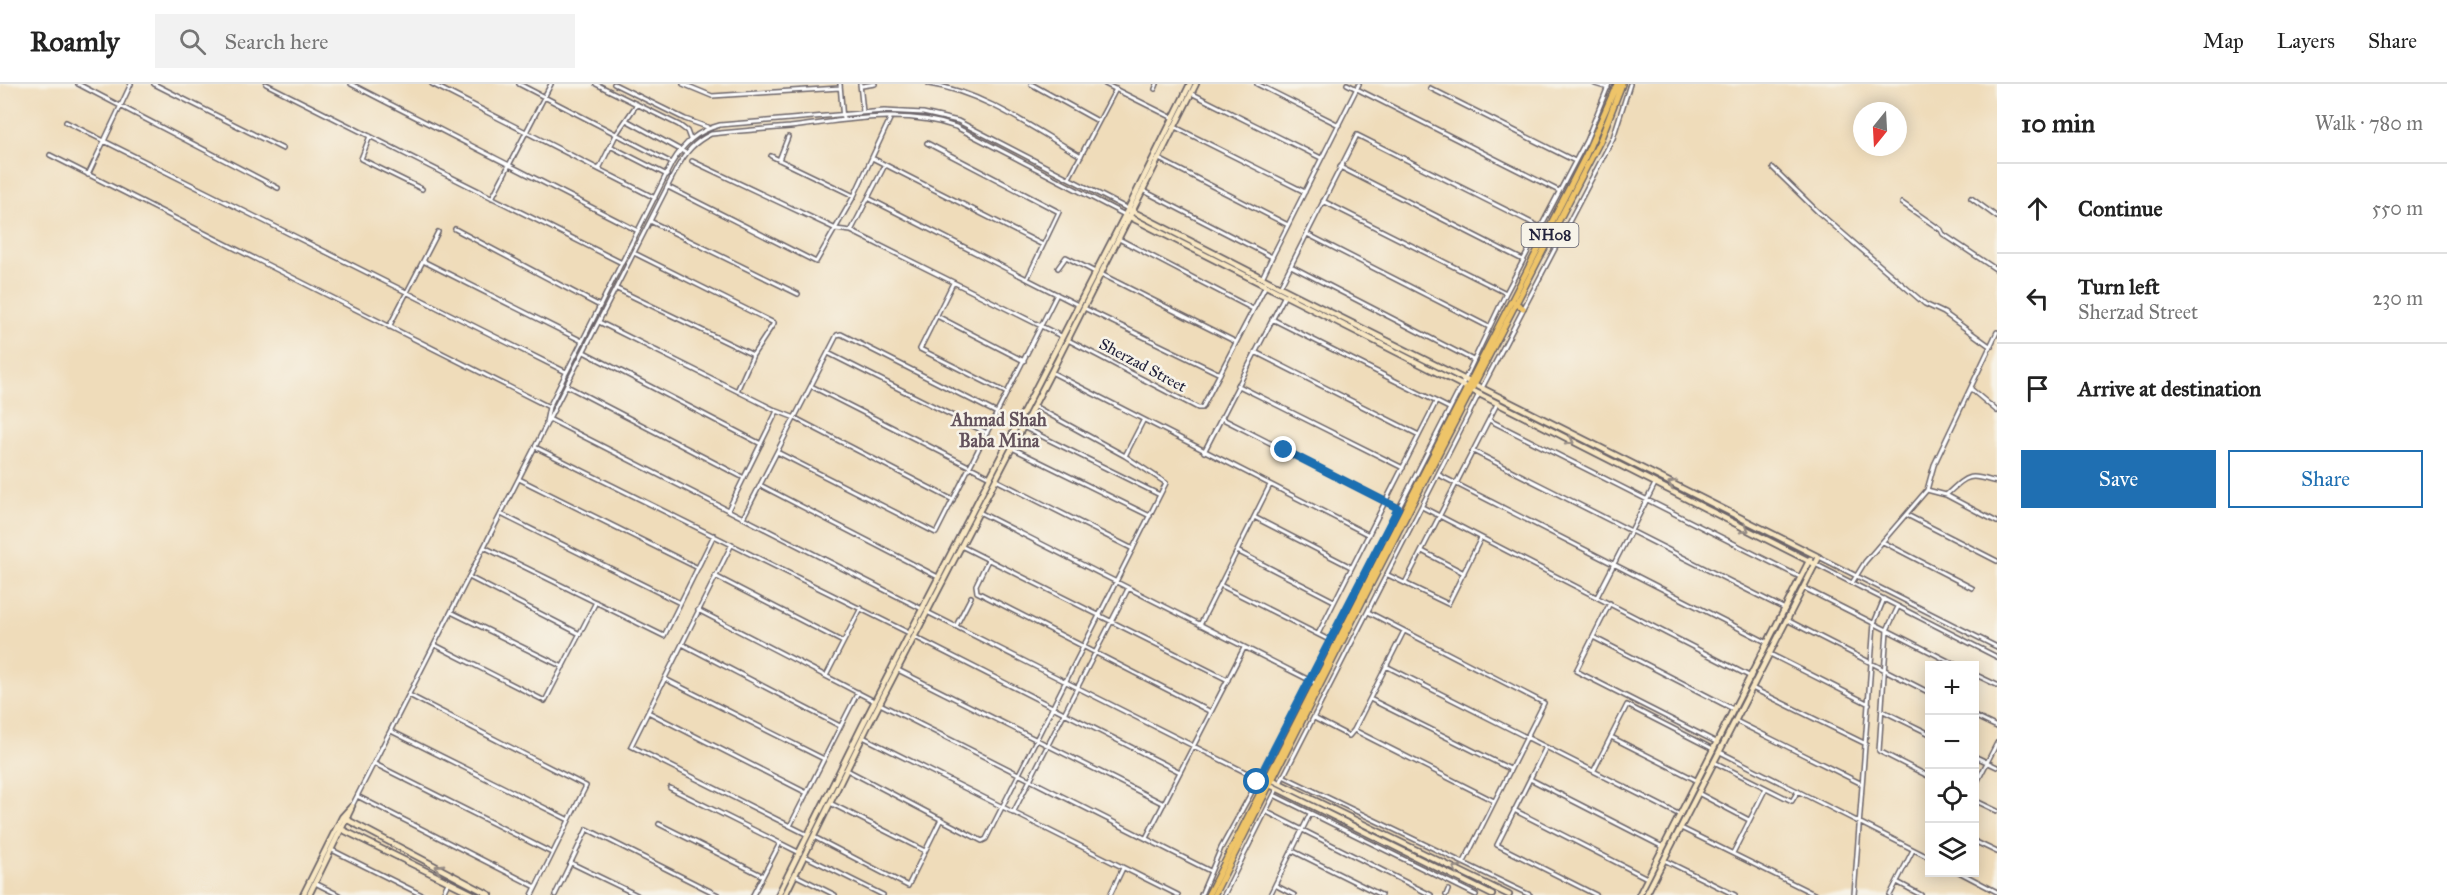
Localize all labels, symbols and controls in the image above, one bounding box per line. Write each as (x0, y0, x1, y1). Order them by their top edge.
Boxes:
search box (155, 14, 575, 68)
text: Roamly (30, 24, 119, 59)
icon: search (176, 25, 209, 58)
text: Search here (224, 28, 328, 55)
text: Map (2203, 28, 2244, 54)
text: Layers (2277, 28, 2335, 54)
text: Share (2368, 28, 2417, 54)
north arrow (1853, 102, 1907, 156)
text: 10 min (2021, 107, 2095, 139)
text: Walk · 780 m (2315, 111, 2423, 135)
icon: ahead (2021, 192, 2054, 225)
text: Continue (2078, 195, 2163, 222)
text: 550 m (2372, 196, 2423, 220)
road number: NH08 (1522, 223, 1578, 247)
text: Turn left (2078, 273, 2160, 300)
icon: left (2021, 282, 2054, 315)
text: 230 m (2372, 286, 2423, 310)
text: Sherzad Street (2078, 300, 2198, 324)
street label: Sherzad Street (1096, 334, 1190, 396)
icon: arrive (2021, 372, 2054, 405)
text: Arrive at destination (2078, 375, 2261, 402)
district label: Ahmad Shah Baba Mina (950, 409, 1048, 452)
one-way arrow (1564, 434, 1575, 445)
route end (1270, 436, 1296, 462)
button: Save (2021, 450, 2216, 508)
button: Share (2228, 450, 2423, 508)
one-way arrow (1668, 479, 1679, 491)
one-way arrow (1738, 522, 1749, 533)
map controls (1925, 661, 1979, 877)
button: + (1925, 661, 1979, 715)
button: − (1925, 715, 1979, 769)
route start (1243, 768, 1269, 794)
button: locate (1925, 769, 1979, 823)
button: layers (1925, 823, 1979, 877)
one-way arrow (434, 864, 445, 875)
one-way arrow (1452, 865, 1463, 877)

